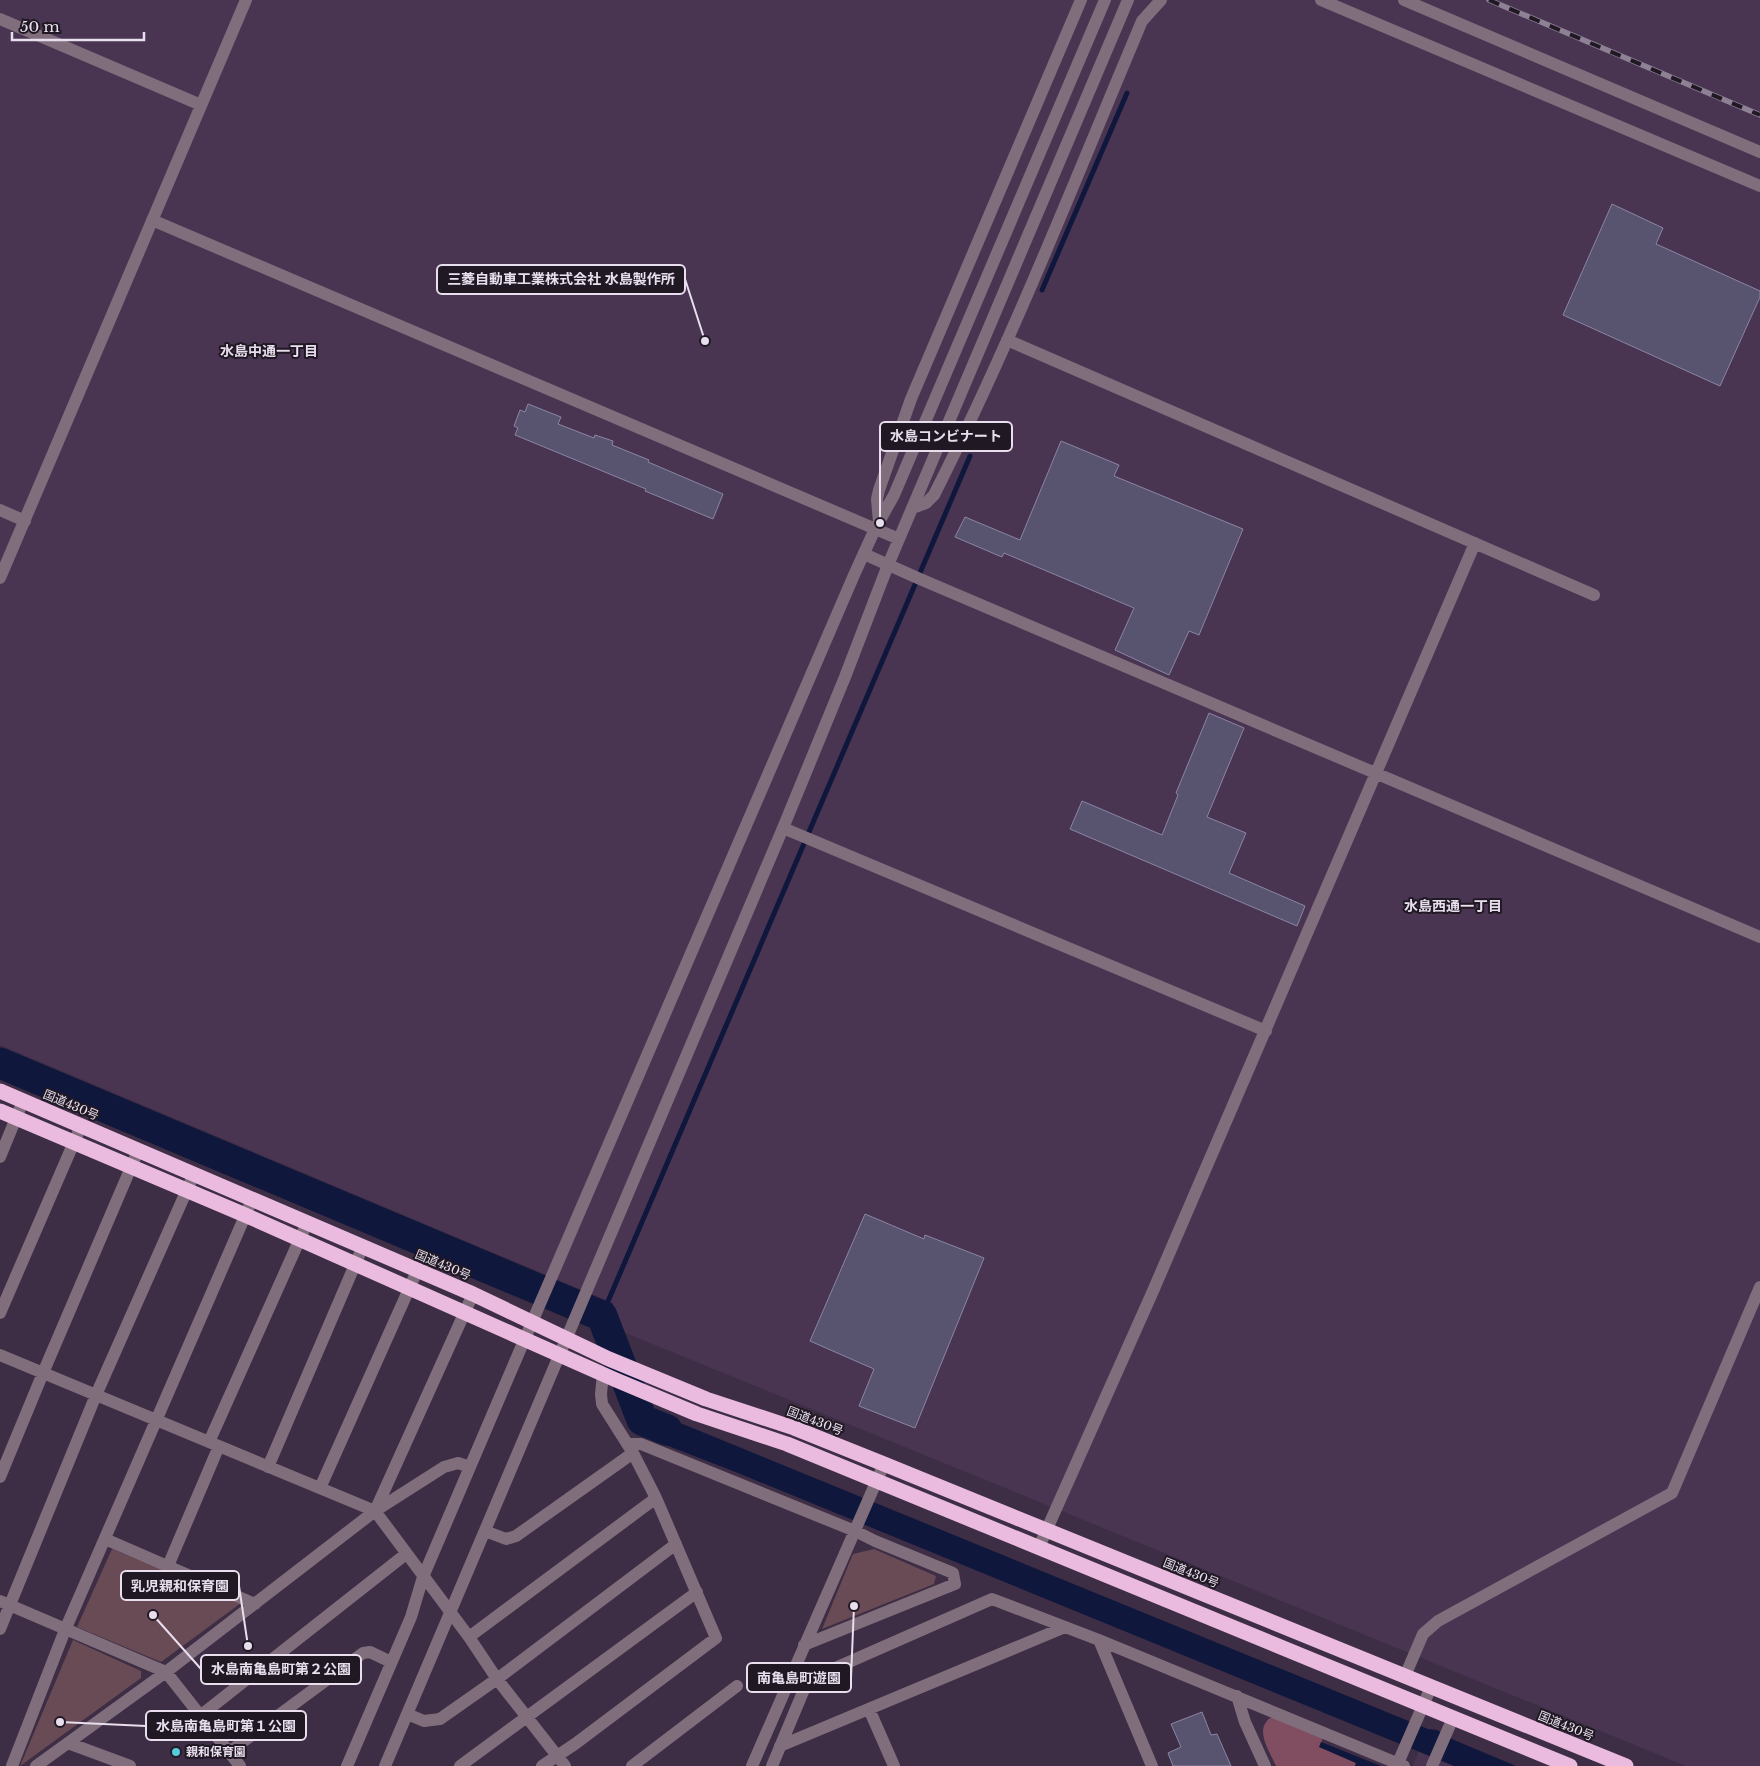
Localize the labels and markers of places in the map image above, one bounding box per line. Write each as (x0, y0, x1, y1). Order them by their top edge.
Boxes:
callout: 三菱自動車工業株式会社 水島製作所 (437, 265, 685, 294)
callout: 水島コンビナート (880, 422, 1012, 451)
callout: 乳児親和保育園 (121, 1571, 239, 1600)
callout: 水島南亀島町第２公園 (201, 1655, 361, 1684)
callout: 南亀島町遊園 (747, 1663, 851, 1692)
callout: 水島南亀島町第１公園 (146, 1711, 306, 1740)
place label: 親和保育園 (186, 1744, 246, 1759)
marker: 親和保育園 (170, 1746, 182, 1758)

